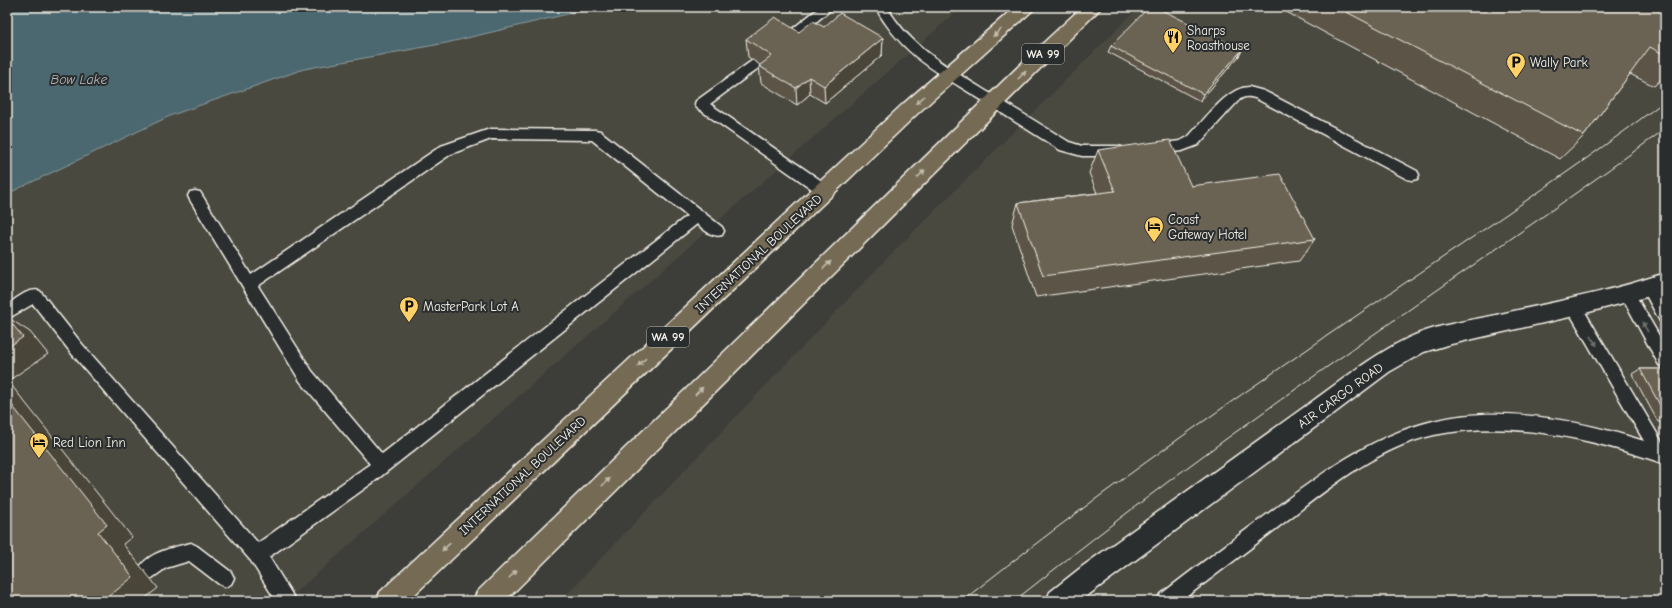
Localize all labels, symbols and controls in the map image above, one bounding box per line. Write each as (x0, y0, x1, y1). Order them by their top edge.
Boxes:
place label: Sharps Roasthouse (1187, 23, 1250, 53)
restaurant icon: Sharps Roasthouse (1162, 26, 1184, 54)
one-way arrow (992, 29, 1002, 38)
road number: WA 99 (1022, 44, 1064, 64)
parking icon: Wally Park (1505, 51, 1527, 79)
place label: Wally Park (1530, 55, 1589, 70)
one-way arrow (1017, 70, 1027, 80)
water label: Bow Lake (51, 71, 107, 88)
one-way arrow (915, 96, 926, 105)
one-way arrow (916, 170, 926, 179)
street label: INTERNATIONAL BOULEVARD (692, 191, 825, 316)
place label: Coast Gateway Hotel (1168, 212, 1247, 242)
hotel icon: Coast Gateway Hotel (1143, 215, 1165, 243)
one-way arrow (823, 261, 832, 270)
parking icon: MasterPark Lot A (398, 295, 420, 323)
place label: MasterPark Lot A (423, 299, 519, 314)
one-way arrow (1642, 321, 1649, 333)
road number: WA 99 (647, 327, 689, 347)
one-way arrow (1590, 335, 1597, 347)
one-way arrow (637, 357, 647, 367)
street label: AIR CARGO ROAD (1295, 359, 1386, 431)
one-way arrow (694, 386, 704, 396)
street label: INTERNATIONAL BOULEVARD (456, 413, 589, 538)
hotel icon: Red Lion Inn (28, 431, 50, 459)
place label: Red Lion Inn (53, 435, 126, 450)
one-way arrow (601, 478, 611, 487)
one-way arrow (441, 542, 450, 551)
one-way arrow (508, 569, 518, 579)

